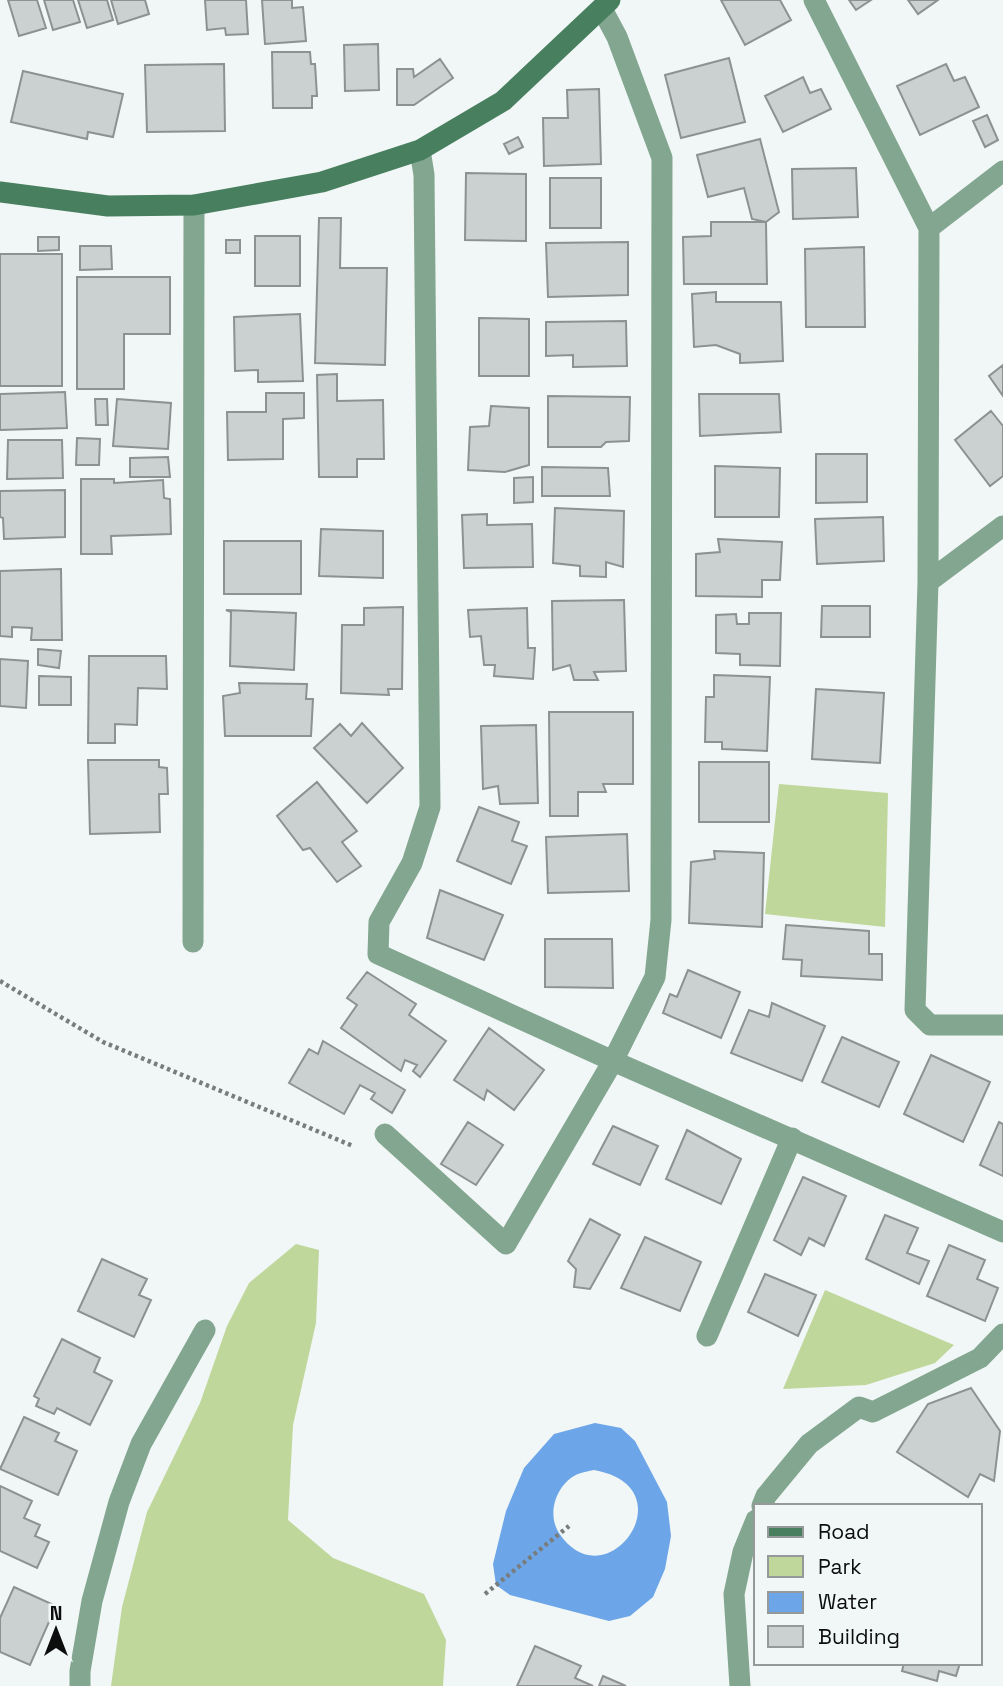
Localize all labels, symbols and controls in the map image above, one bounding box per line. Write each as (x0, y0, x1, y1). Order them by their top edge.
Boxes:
legend (754, 1504, 982, 1665)
text: Road (818, 1518, 870, 1545)
text: Park (818, 1553, 862, 1580)
text: Water (818, 1588, 877, 1615)
north arrow (21, 1595, 91, 1665)
text: N (50, 1601, 62, 1626)
text: Building (818, 1623, 900, 1650)

